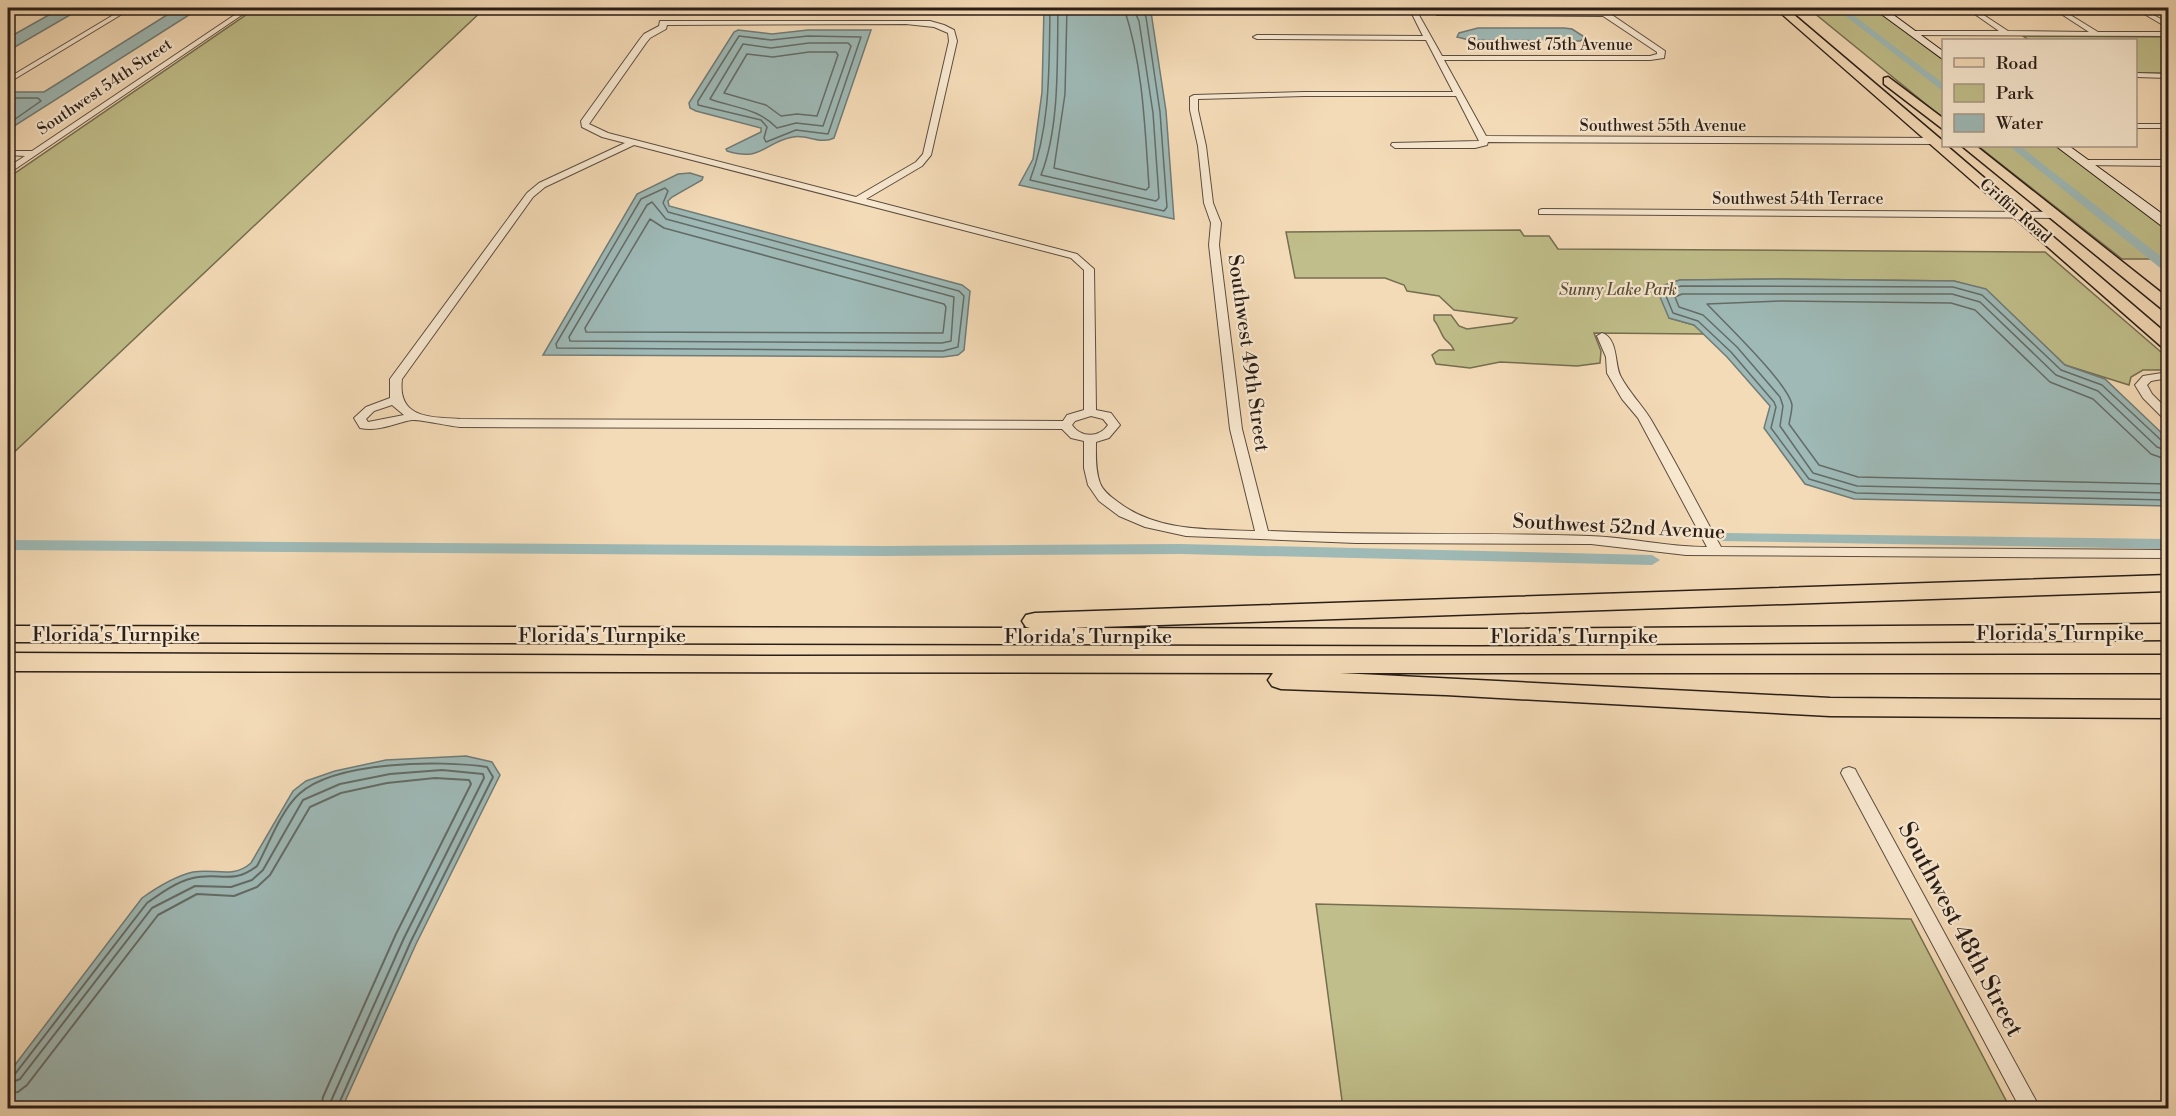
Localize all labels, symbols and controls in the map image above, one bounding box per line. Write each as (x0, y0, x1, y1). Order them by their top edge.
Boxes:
street label: Southwest 54th Street (33, 34, 176, 139)
street label: Southwest 75th Avenue (1467, 35, 1633, 55)
legend (1942, 39, 2137, 147)
text: Road (1996, 52, 2039, 75)
text: Park (1996, 82, 2035, 105)
text: Water (1995, 112, 2044, 135)
street label: Southwest 55th Avenue (1580, 116, 1746, 136)
street label: Griffin Road (1975, 174, 2055, 247)
street label: Southwest 54th Terrace (1712, 189, 1884, 209)
street label: Southwest 49th Street (1221, 253, 1274, 453)
park label: Sunny Lake Park (1559, 280, 1677, 300)
street label: Southwest 52nd Avenue (1512, 509, 1726, 546)
street label: Florida's Turnpike (1976, 622, 2144, 647)
street label: Florida's Turnpike (32, 623, 200, 648)
street label: Florida's Turnpike (518, 624, 686, 649)
street label: Florida's Turnpike (1004, 625, 1172, 650)
street label: Florida's Turnpike (1490, 625, 1658, 650)
street label: Southwest 48th Street (1891, 817, 2030, 1042)

